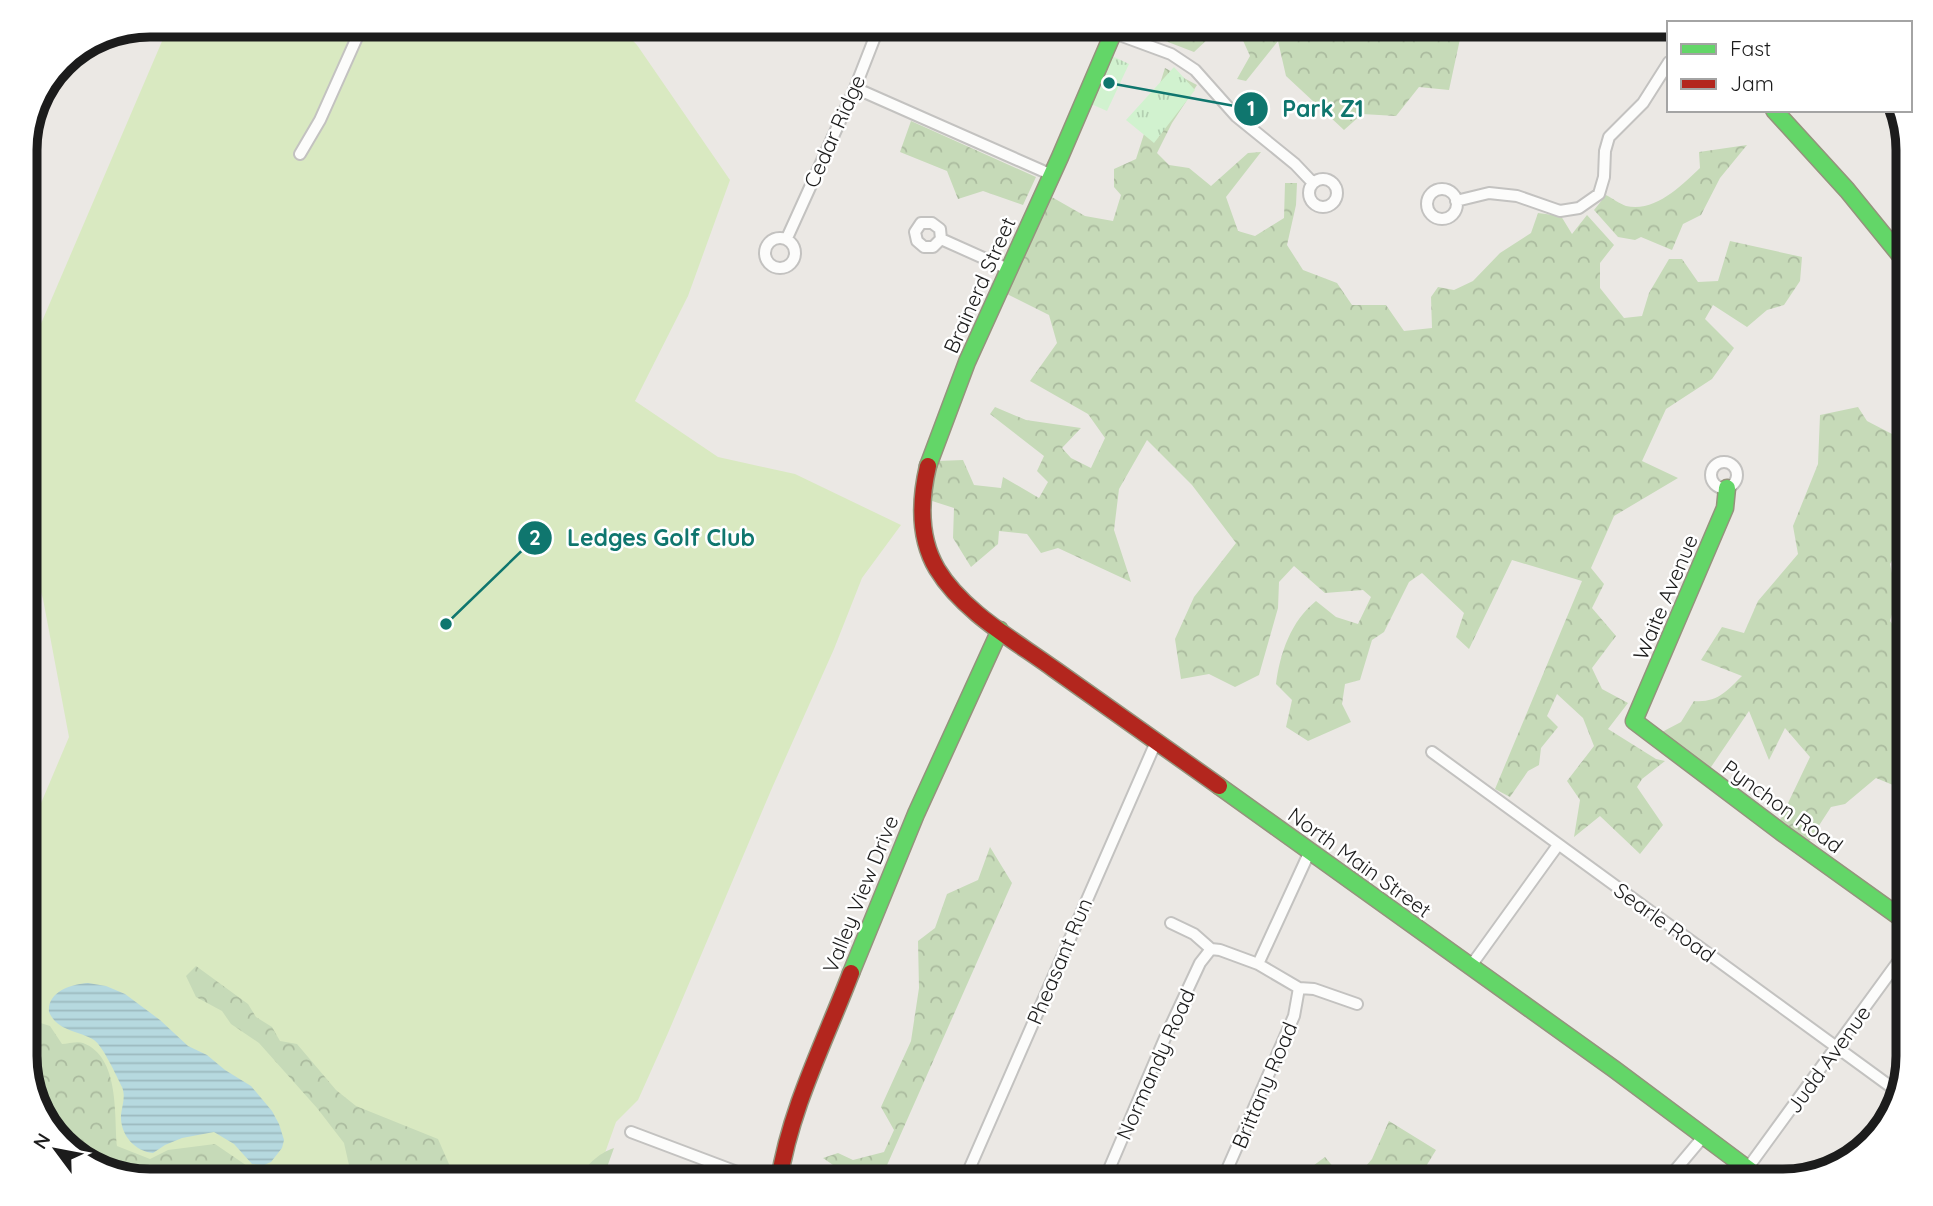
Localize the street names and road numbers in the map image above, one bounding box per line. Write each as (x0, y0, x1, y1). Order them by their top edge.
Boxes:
street label: Cedar Ridge (798, 71, 870, 191)
street label: Brainerd Street (937, 213, 1021, 357)
street label: Waite Avenue (1627, 530, 1703, 664)
street label: Pynchon Road (1718, 754, 1848, 858)
street label: North Main Street (1283, 801, 1437, 923)
street label: Valley View Drive (817, 811, 903, 977)
street label: Searle Road (1609, 877, 1721, 967)
street label: Pheasant Run (1021, 894, 1097, 1028)
street label: Normandy Road (1110, 984, 1200, 1144)
street label: Judd Avenue (1780, 1000, 1876, 1118)
street label: Brittany Road (1226, 1018, 1302, 1152)

